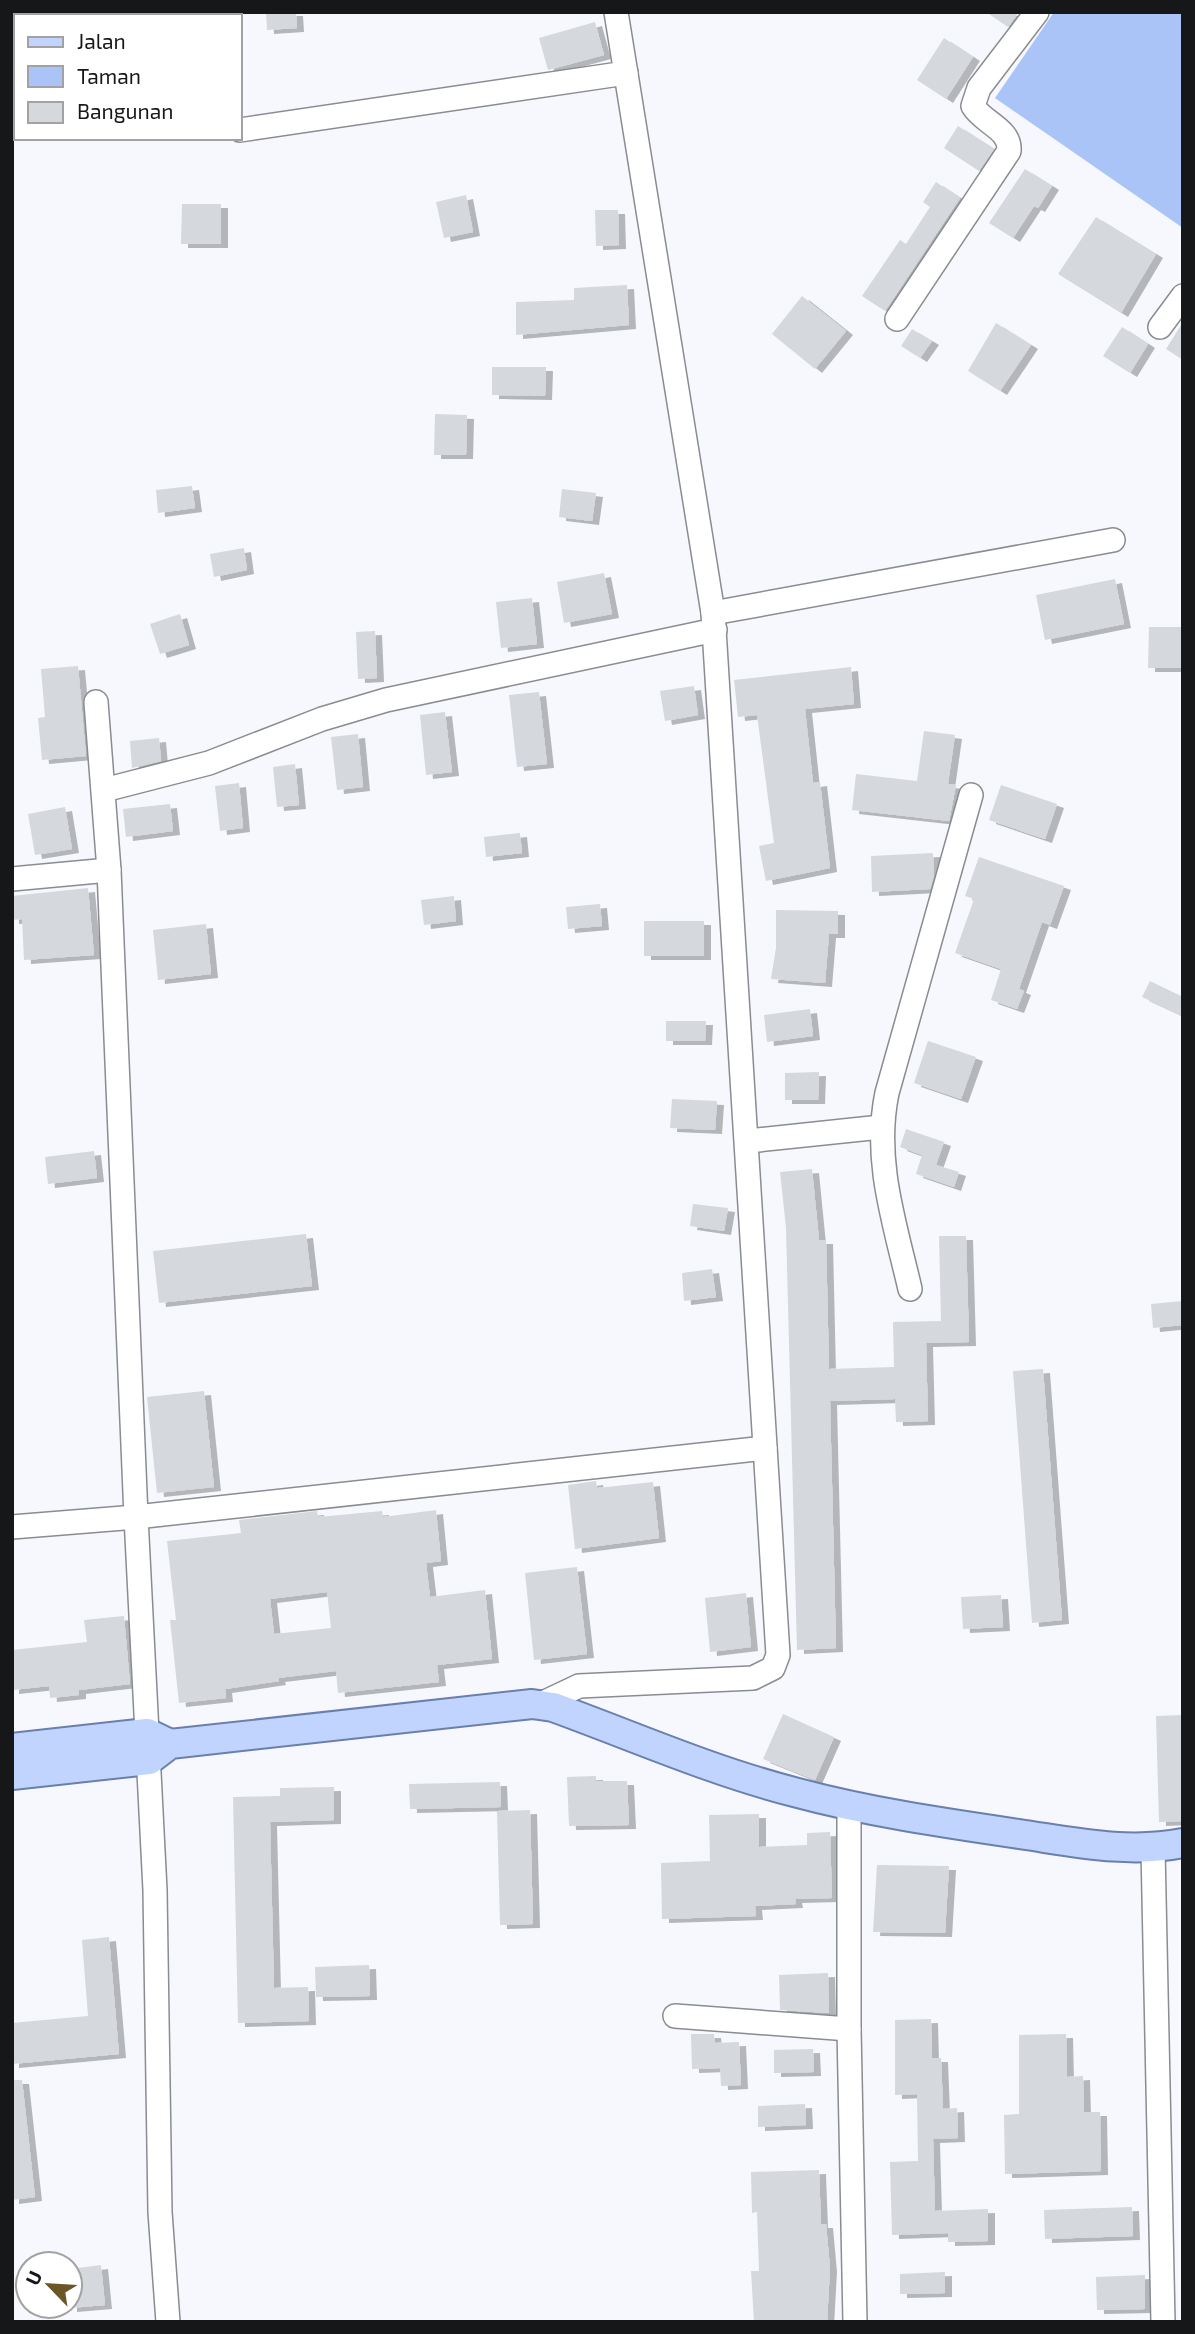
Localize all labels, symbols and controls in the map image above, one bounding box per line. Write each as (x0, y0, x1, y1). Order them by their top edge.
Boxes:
legend (14, 14, 242, 140)
text: Jalan (77, 28, 126, 53)
text: Taman (77, 63, 141, 88)
text: Bangunan (77, 98, 173, 123)
north arrow (14, 2250, 84, 2320)
text: U (20, 2267, 46, 2288)

